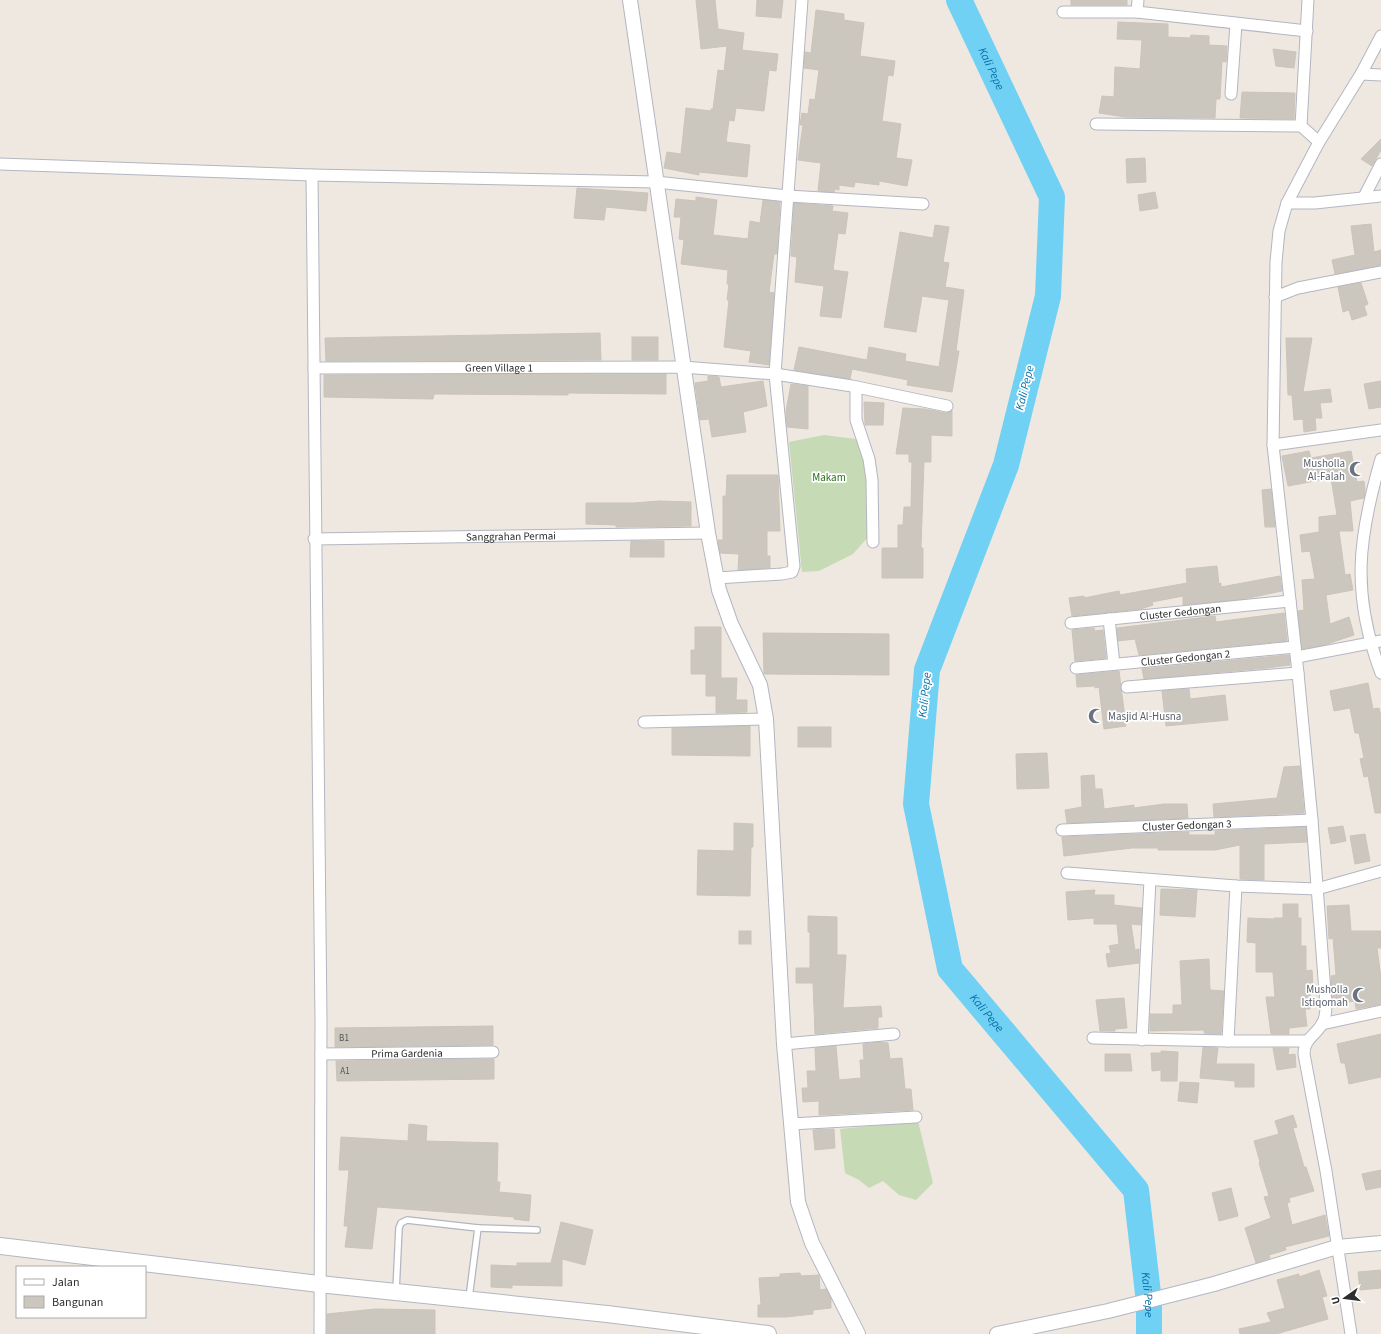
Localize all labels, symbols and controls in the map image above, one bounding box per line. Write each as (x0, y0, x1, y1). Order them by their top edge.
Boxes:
water label: Kali Pepe (974, 44, 1009, 93)
street label: Green Village 1 (465, 360, 533, 375)
water label: Kali Pepe (1011, 364, 1039, 412)
place label: Musholla Al-Falah (1303, 456, 1345, 484)
mosque icon: Musholla Al-Falah (1348, 460, 1366, 478)
park label: Makam (812, 470, 846, 485)
street label: Sanggrahan Permai (466, 528, 556, 544)
street label: Cluster Gedongan (1139, 600, 1222, 624)
street label: Cluster Gedongan 2 (1140, 646, 1231, 669)
water label: Kali Pepe (914, 671, 936, 719)
mosque icon: Masjid Al-Husna (1087, 707, 1105, 725)
place label: Masjid Al-Husna (1108, 709, 1181, 724)
street label: Cluster Gedongan 3 (1142, 816, 1232, 834)
place label: Musholla Istiqomah (1302, 982, 1348, 1010)
mosque icon: Musholla Istiqomah (1351, 986, 1369, 1004)
water label: Kali Pepe (966, 990, 1008, 1036)
house number: B1 (339, 1032, 349, 1045)
street label: Prima Gardenia (371, 1045, 443, 1061)
house number: A1 (340, 1065, 350, 1078)
legend (16, 1266, 146, 1318)
water label: Kali Pepe (1137, 1271, 1158, 1318)
text: Jalan (52, 1274, 79, 1291)
north arrow (1325, 1278, 1365, 1318)
text: Bangunan (52, 1294, 103, 1311)
text: U (1328, 1295, 1344, 1306)

